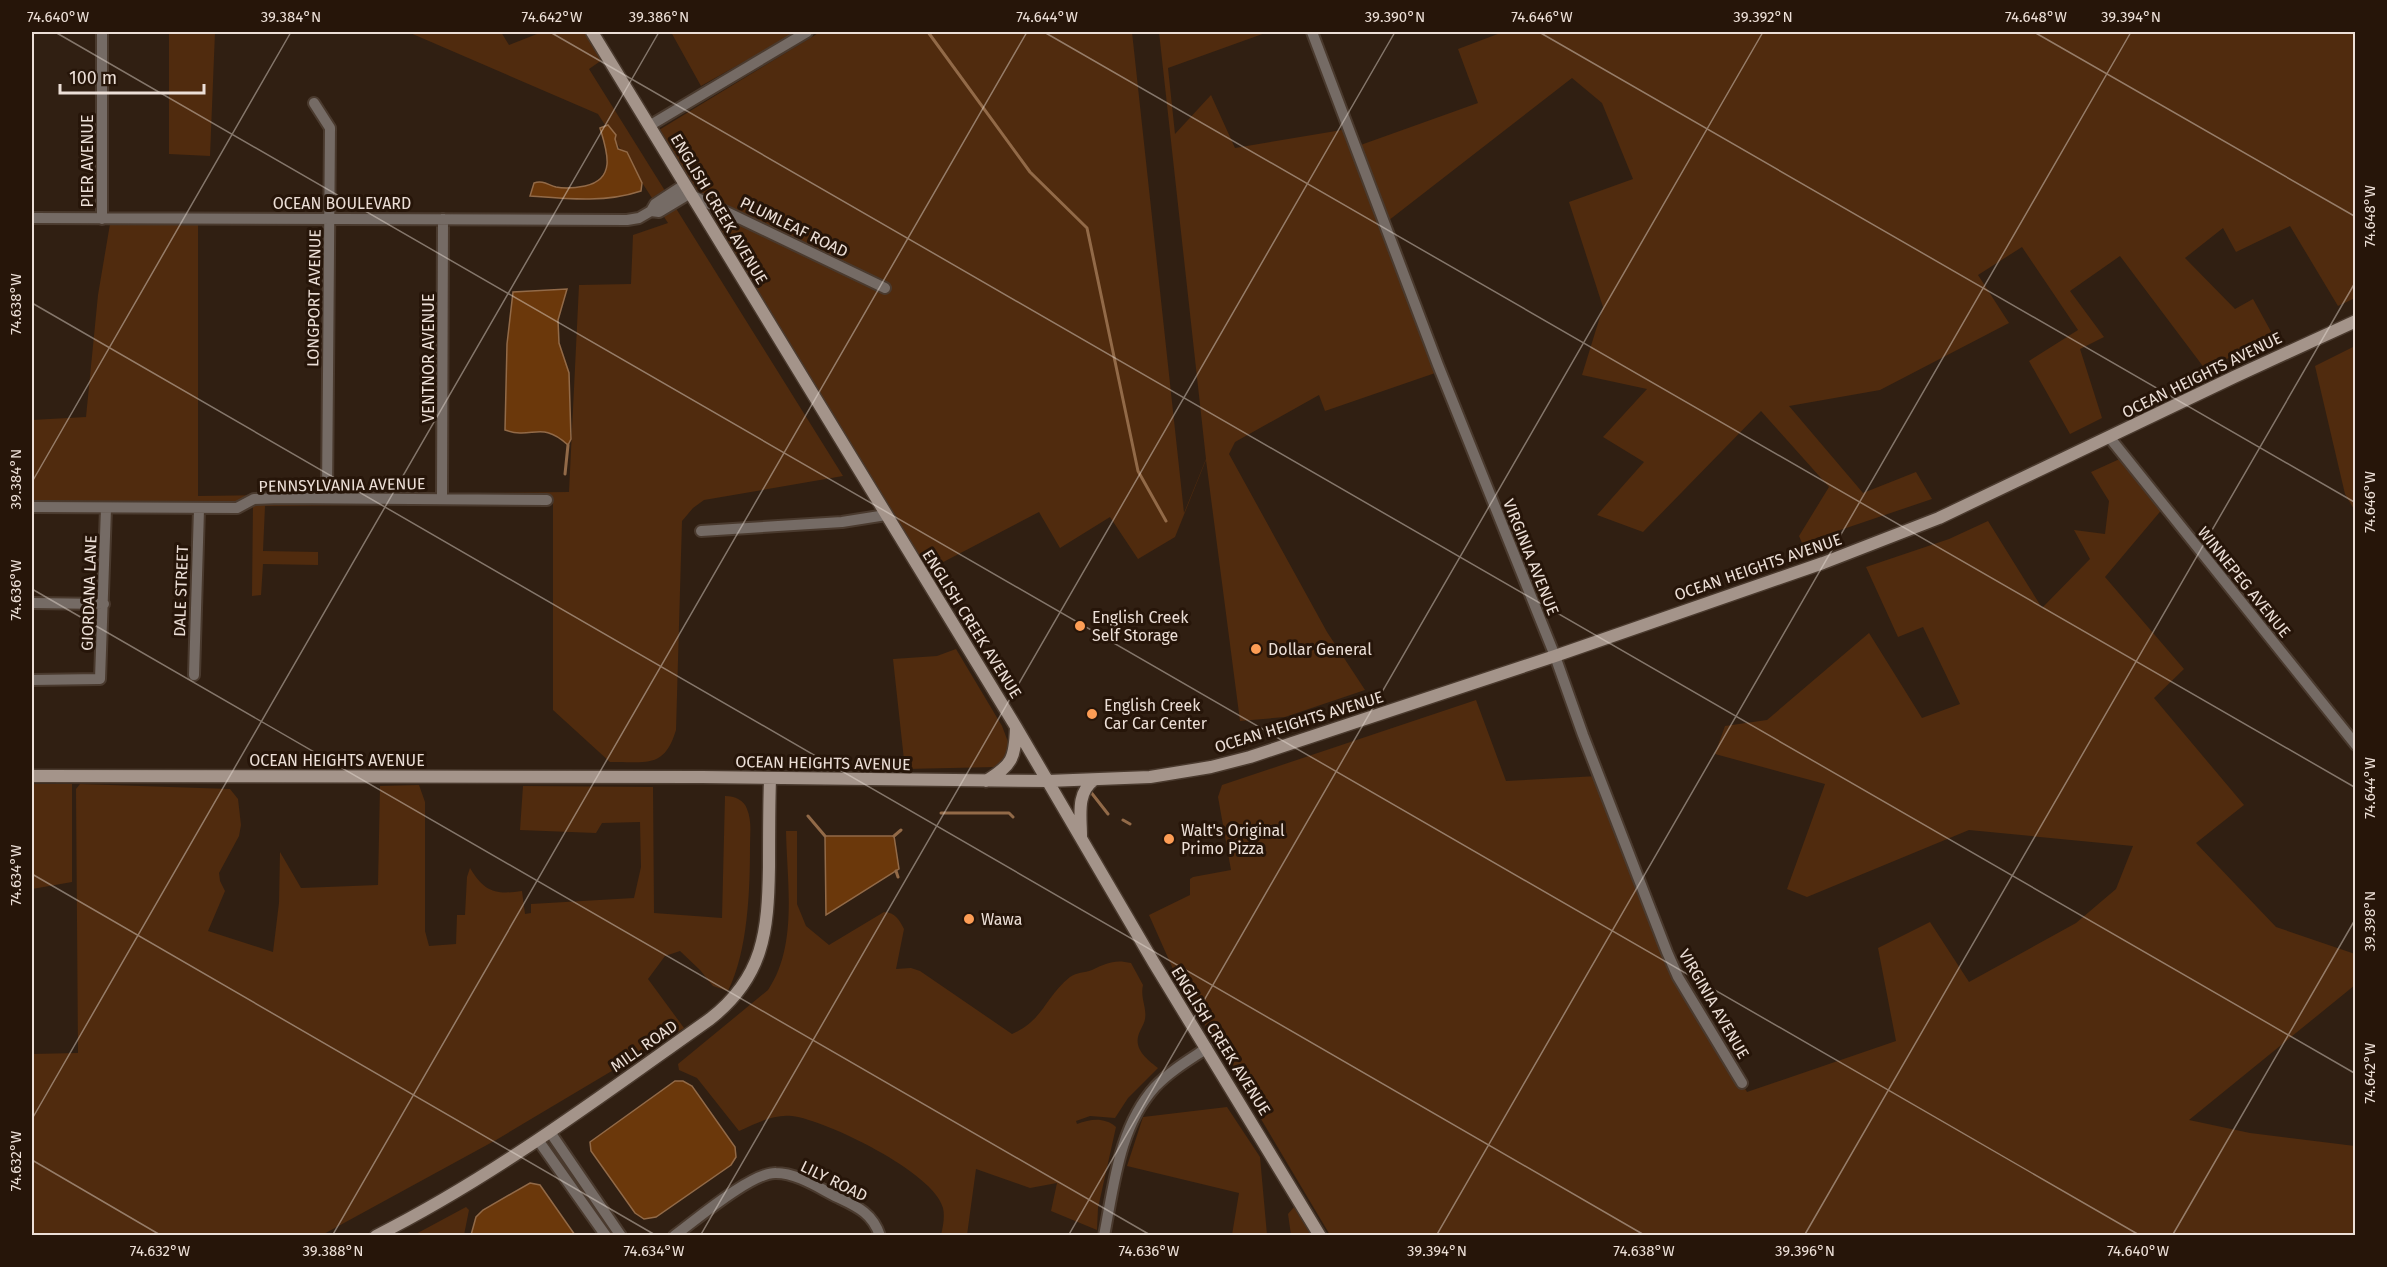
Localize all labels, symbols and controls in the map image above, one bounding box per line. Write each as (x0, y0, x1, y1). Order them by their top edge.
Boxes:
text: 74.640°W (27, 8, 90, 26)
text: 39.384°N (261, 8, 321, 26)
text: 74.642°W (522, 8, 583, 26)
text: 39.386°N (629, 8, 689, 26)
text: 74.644°W (1016, 8, 1078, 26)
text: 39.390°N (1365, 8, 1425, 26)
text: 74.646°W (1511, 8, 1573, 26)
text: 39.392°N (1733, 8, 1793, 26)
text: 74.648°W (2005, 8, 2068, 26)
text: 39.394°N (2101, 8, 2161, 26)
scale bar (60, 57, 204, 95)
text: 100 m (69, 67, 117, 89)
street label: PIER AVENUE (78, 115, 97, 207)
street label: ENGLISH CREEK AVENUE (667, 130, 771, 288)
text: 74.648°W (2361, 184, 2379, 247)
street label: PLUMLEAF ROAD (737, 193, 851, 261)
street label: OCEAN BOULEVARD (273, 194, 411, 213)
street label: LONGPORT AVENUE (303, 229, 325, 367)
text: 74.638°W (7, 273, 25, 335)
street label: VENTNOR AVENUE (419, 293, 438, 423)
street label: OCEAN HEIGHTS AVENUE (2119, 328, 2285, 422)
text: 39.384°N (7, 449, 25, 509)
text: 74.646°W (2361, 471, 2379, 533)
street label: PENNSYLVANIA AVENUE (258, 474, 426, 496)
street label: VIRGINIA AVENUE (1499, 496, 1563, 618)
street label: WINNEPEG AVENUE (2194, 523, 2294, 641)
street label: OCEAN HEIGHTS AVENUE (1672, 529, 1844, 605)
street label: GIORDANA LANE (77, 535, 101, 651)
street label: DALE STREET (170, 544, 192, 637)
street label: ENGLISH CREEK AVENUE (918, 546, 1026, 702)
text: 74.636°W (7, 559, 25, 620)
place label: English Creek Self Storage (1092, 608, 1189, 645)
marker: English Creek Self Storage (1073, 619, 1087, 633)
place label: Dollar General (1268, 640, 1372, 659)
marker: Dollar General (1249, 642, 1263, 656)
street label: OCEAN HEIGHTS AVENUE (1212, 687, 1386, 757)
place label: English Creek Car Car Center (1104, 696, 1208, 733)
marker: English Creek Car Car Center (1085, 707, 1099, 721)
street label: OCEAN HEIGHTS AVENUE (249, 751, 425, 770)
street label: OCEAN HEIGHTS AVENUE (735, 752, 911, 774)
text: 74.644°W (2361, 757, 2379, 819)
place label: Walt's Original Primo Pizza (1181, 821, 1285, 858)
marker: Walt's Original Primo Pizza (1162, 832, 1176, 846)
text: 74.634°W (7, 844, 25, 905)
text: 39.398°N (2361, 891, 2379, 951)
place label: Wawa (981, 910, 1022, 929)
marker: Wawa (962, 912, 976, 926)
street label: VIRGINIA AVENUE (1675, 946, 1753, 1062)
street label: ENGLISH CREEK AVENUE (1167, 963, 1275, 1119)
street label: MILL ROAD (607, 1016, 681, 1076)
text: 74.642°W (2361, 1042, 2379, 1103)
text: 74.632°W (7, 1130, 25, 1191)
street label: LILY ROAD (797, 1157, 871, 1205)
text: 74.632°W (130, 1242, 191, 1260)
text: 39.388°N (302, 1242, 364, 1260)
text: 74.634°W (624, 1242, 685, 1260)
text: 74.636°W (1119, 1242, 1180, 1260)
text: 39.394°N (1407, 1242, 1467, 1260)
text: 74.638°W (1613, 1242, 1675, 1260)
text: 39.396°N (1775, 1242, 1835, 1260)
text: 74.640°W (2107, 1242, 2170, 1260)

